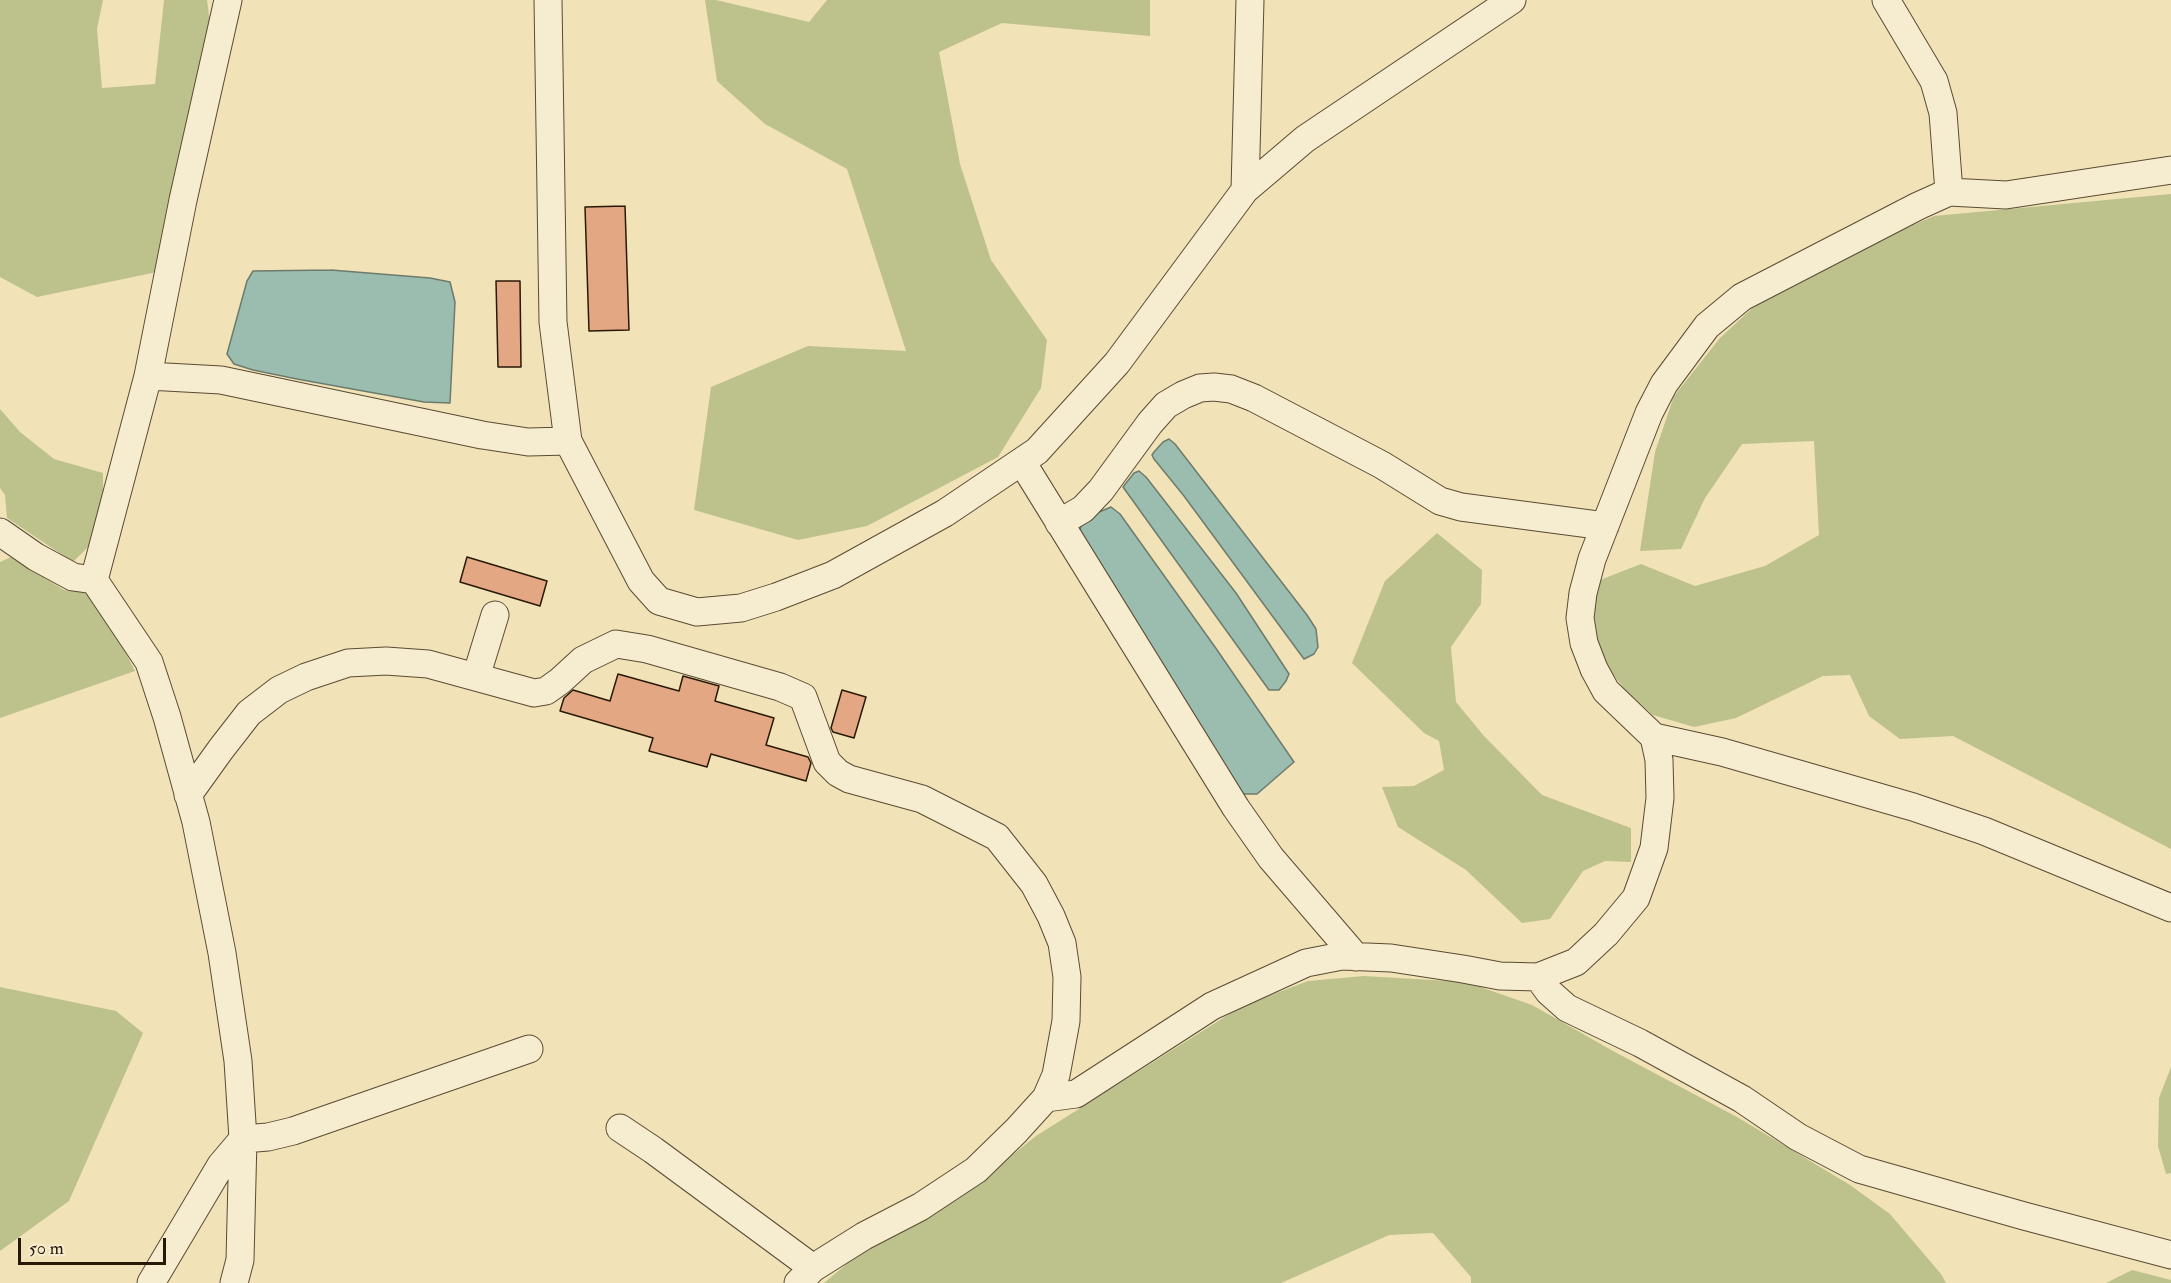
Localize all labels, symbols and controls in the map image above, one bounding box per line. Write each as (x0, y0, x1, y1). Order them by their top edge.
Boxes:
scale bar (21, 1226, 170, 1264)
text: 50 m (29, 1237, 64, 1260)

